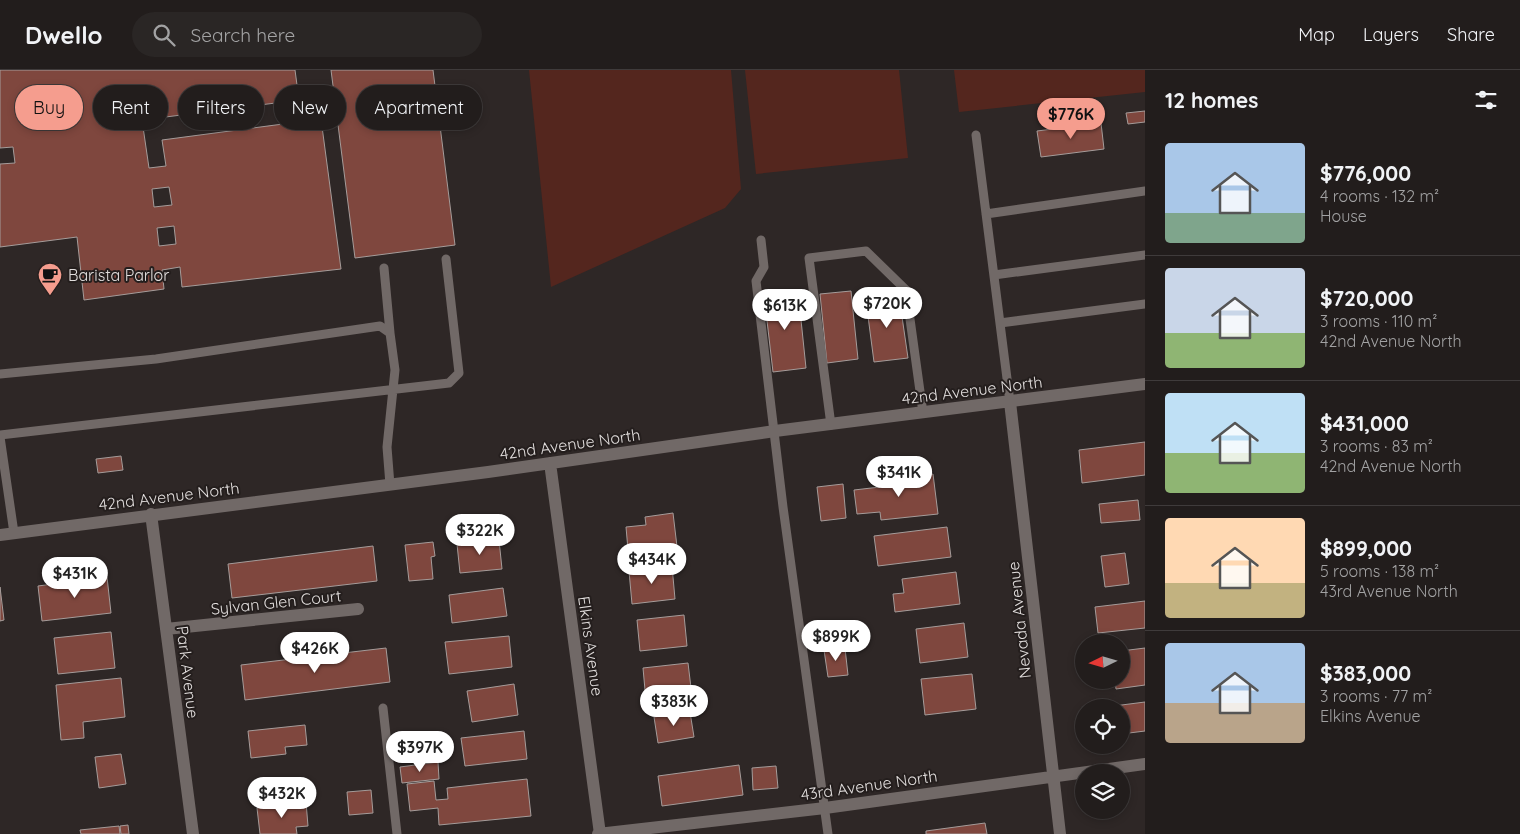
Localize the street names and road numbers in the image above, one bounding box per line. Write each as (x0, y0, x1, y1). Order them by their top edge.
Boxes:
street label: 42nd Avenue North (900, 371, 1044, 409)
street label: 42nd Avenue North (498, 424, 642, 464)
street label: 42nd Avenue North (97, 477, 241, 515)
street label: Nevada Avenue (1003, 561, 1035, 679)
street label: Sylvan Glen Court (210, 585, 342, 619)
street label: Elkins Avenue (574, 595, 608, 697)
street label: Park Avenue (172, 625, 204, 719)
street label: 43rd Avenue North (799, 766, 939, 804)

